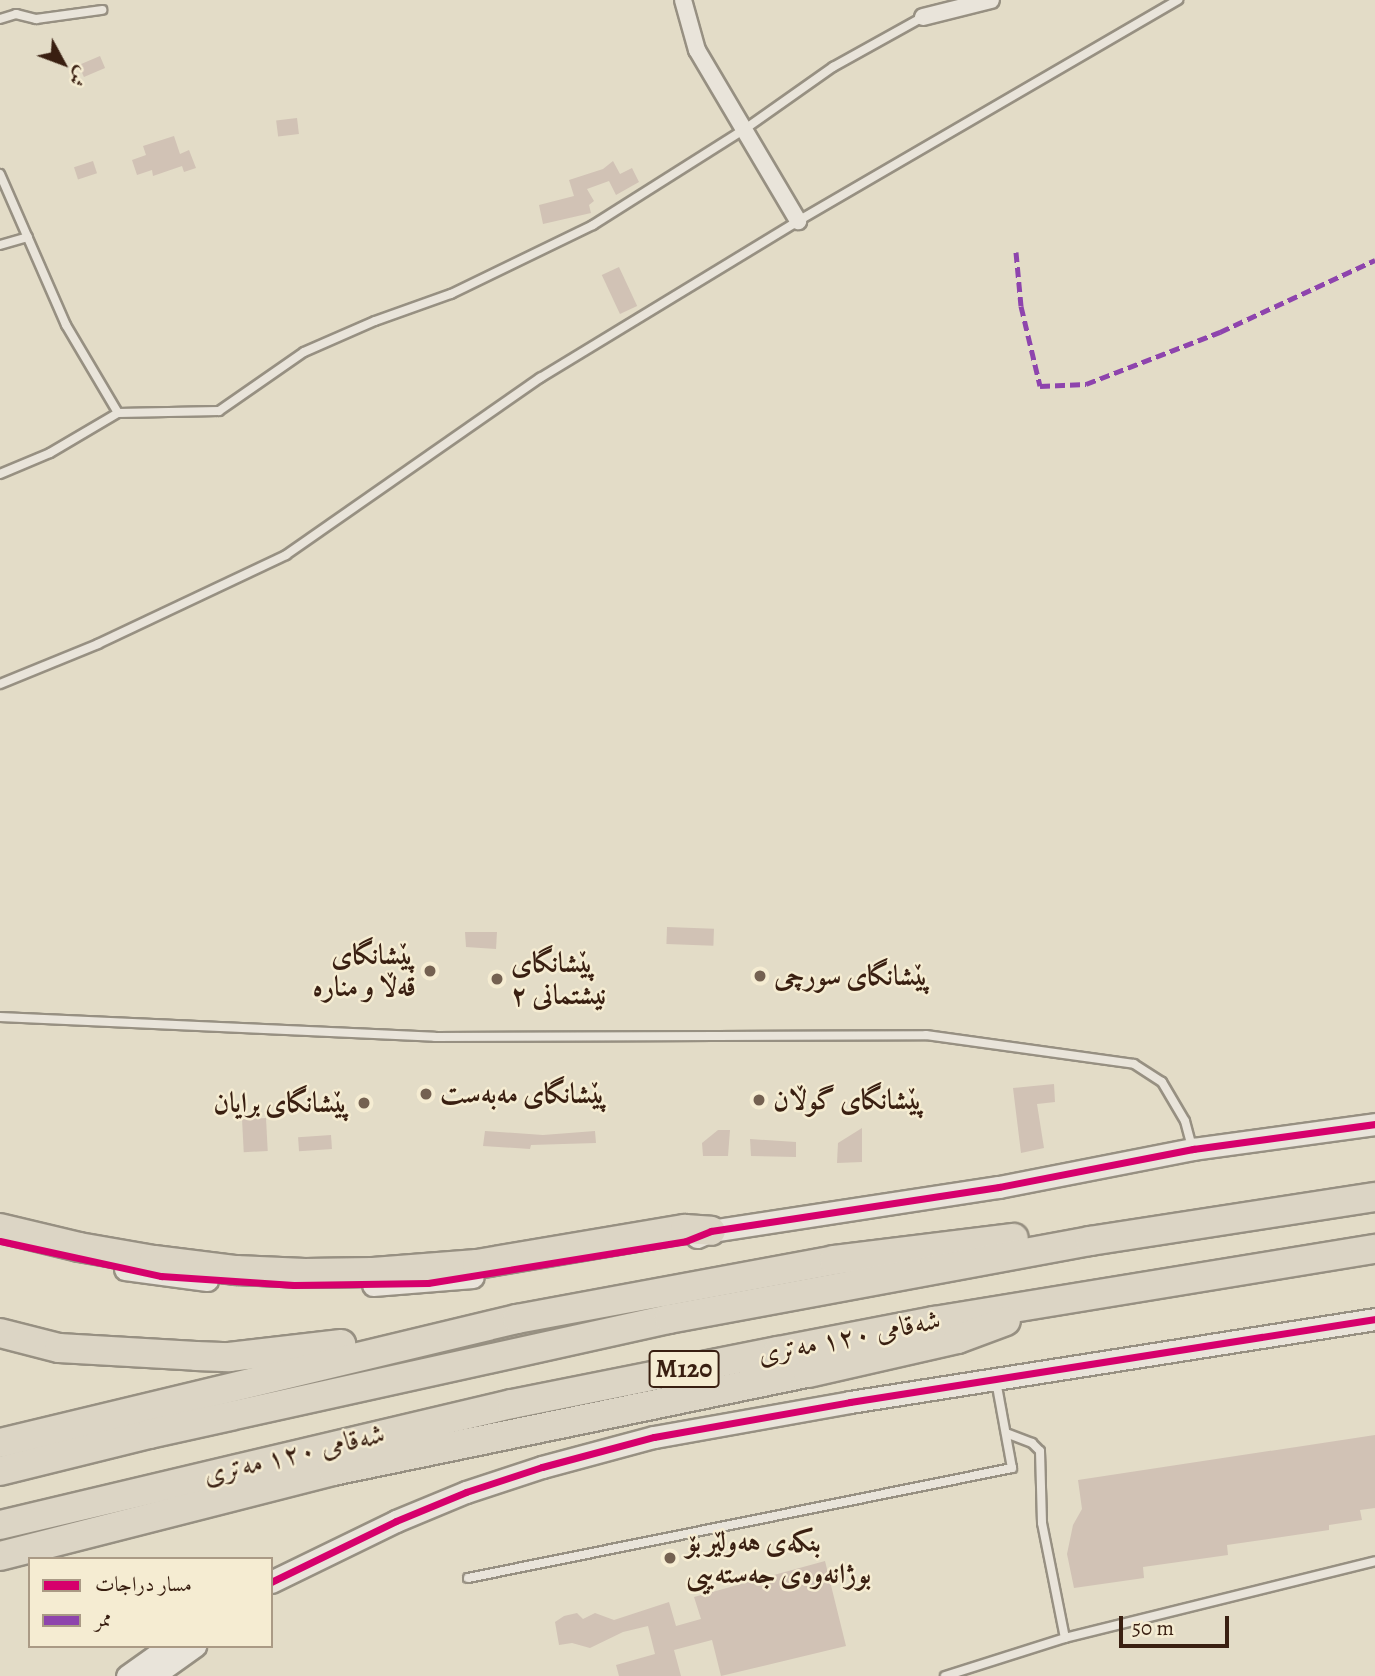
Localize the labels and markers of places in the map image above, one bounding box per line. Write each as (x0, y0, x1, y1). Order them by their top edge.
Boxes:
place label: پێشانگای قەڵا و منارە (313, 938, 416, 1004)
place label: پێشانگای نیشتمانی ٢ (511, 946, 607, 1012)
place label: پێشانگای سورچی (774, 959, 931, 993)
marker: پێشانگای قەڵا و منارە (422, 963, 438, 979)
marker: پێشانگای سورچی (752, 968, 768, 984)
marker: پێشانگای نیشتمانی ٢ (489, 971, 505, 987)
place label: پێشانگای مەبەست (440, 1077, 608, 1111)
place label: پێشانگای گوڵان (773, 1083, 925, 1117)
place label: پێشانگای برایان (213, 1086, 350, 1120)
marker: پێشانگای مەبەست (418, 1086, 434, 1102)
marker: پێشانگای گوڵان (751, 1092, 767, 1108)
marker: پێشانگای برایان (356, 1095, 372, 1111)
place label: بنکەی هەولێر بۆ بوژانەوەی جەستەییی (686, 1525, 871, 1591)
marker: بنکەی هەولێر بۆ بوژانەوەی جەستەییی (660, 1548, 680, 1568)

